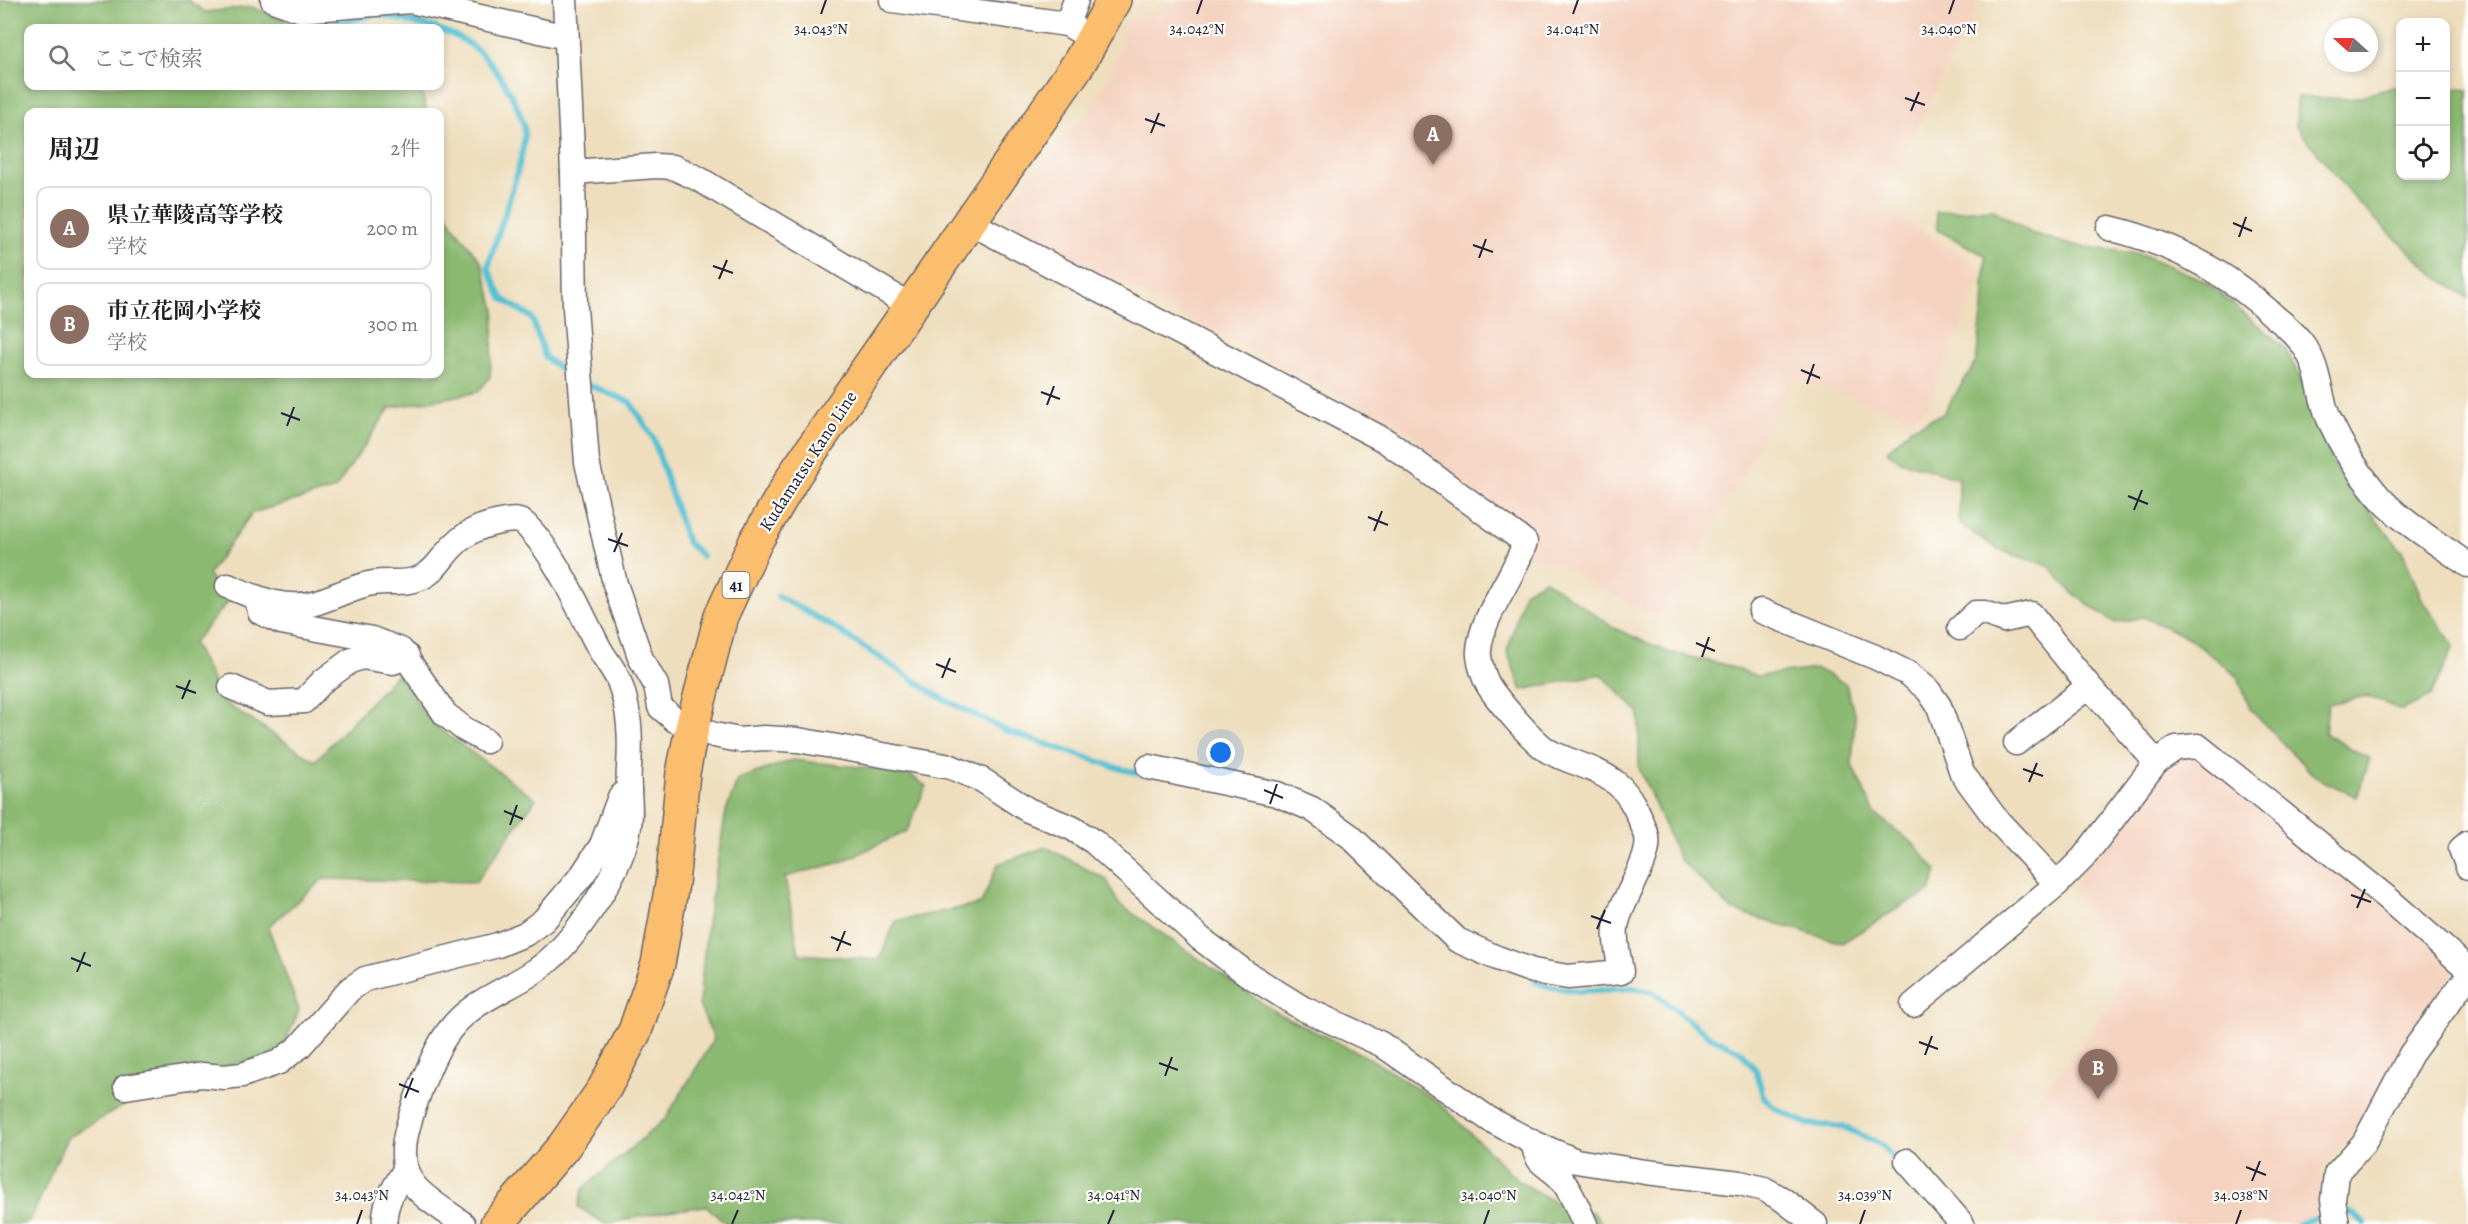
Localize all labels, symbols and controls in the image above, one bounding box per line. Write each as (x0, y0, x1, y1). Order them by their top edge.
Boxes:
north arrow (2324, 18, 2378, 72)
map controls (2396, 18, 2450, 180)
button: + (2396, 18, 2450, 72)
text: 34.043°N (794, 19, 848, 39)
text: 34.042°N (1170, 19, 1225, 39)
text: 34.041°N (1547, 19, 1600, 39)
text: 34.040°N (1921, 19, 1977, 39)
search box (24, 24, 444, 90)
icon: search (45, 41, 78, 74)
text: ここで検索 (93, 44, 203, 74)
button: − (2396, 72, 2450, 126)
pin: A (1414, 116, 1452, 165)
button: locate (2396, 126, 2450, 180)
text: 周辺 (48, 132, 100, 167)
text: 2件 (391, 135, 420, 162)
text: 県立華陵高等学校 (107, 200, 283, 230)
text: A (63, 215, 76, 242)
text: 200 m (367, 215, 418, 242)
text: 学校 (107, 233, 147, 260)
text: 市立花岡小学校 (107, 296, 261, 326)
text: B (63, 311, 76, 338)
text: 300 m (368, 311, 418, 338)
text: 学校 (107, 329, 147, 356)
street label: Kudamatsu Kano Line (754, 386, 862, 536)
road number: 41 (722, 572, 750, 598)
your location (1206, 738, 1235, 767)
pin: B (2078, 1050, 2118, 1099)
text: 34.043°N (335, 1185, 389, 1205)
text: 34.042°N (711, 1185, 766, 1205)
text: 34.041°N (1088, 1185, 1141, 1205)
text: 34.040°N (1461, 1185, 1517, 1205)
text: 34.039°N (1838, 1185, 1892, 1205)
text: 34.038°N (2214, 1185, 2268, 1205)

